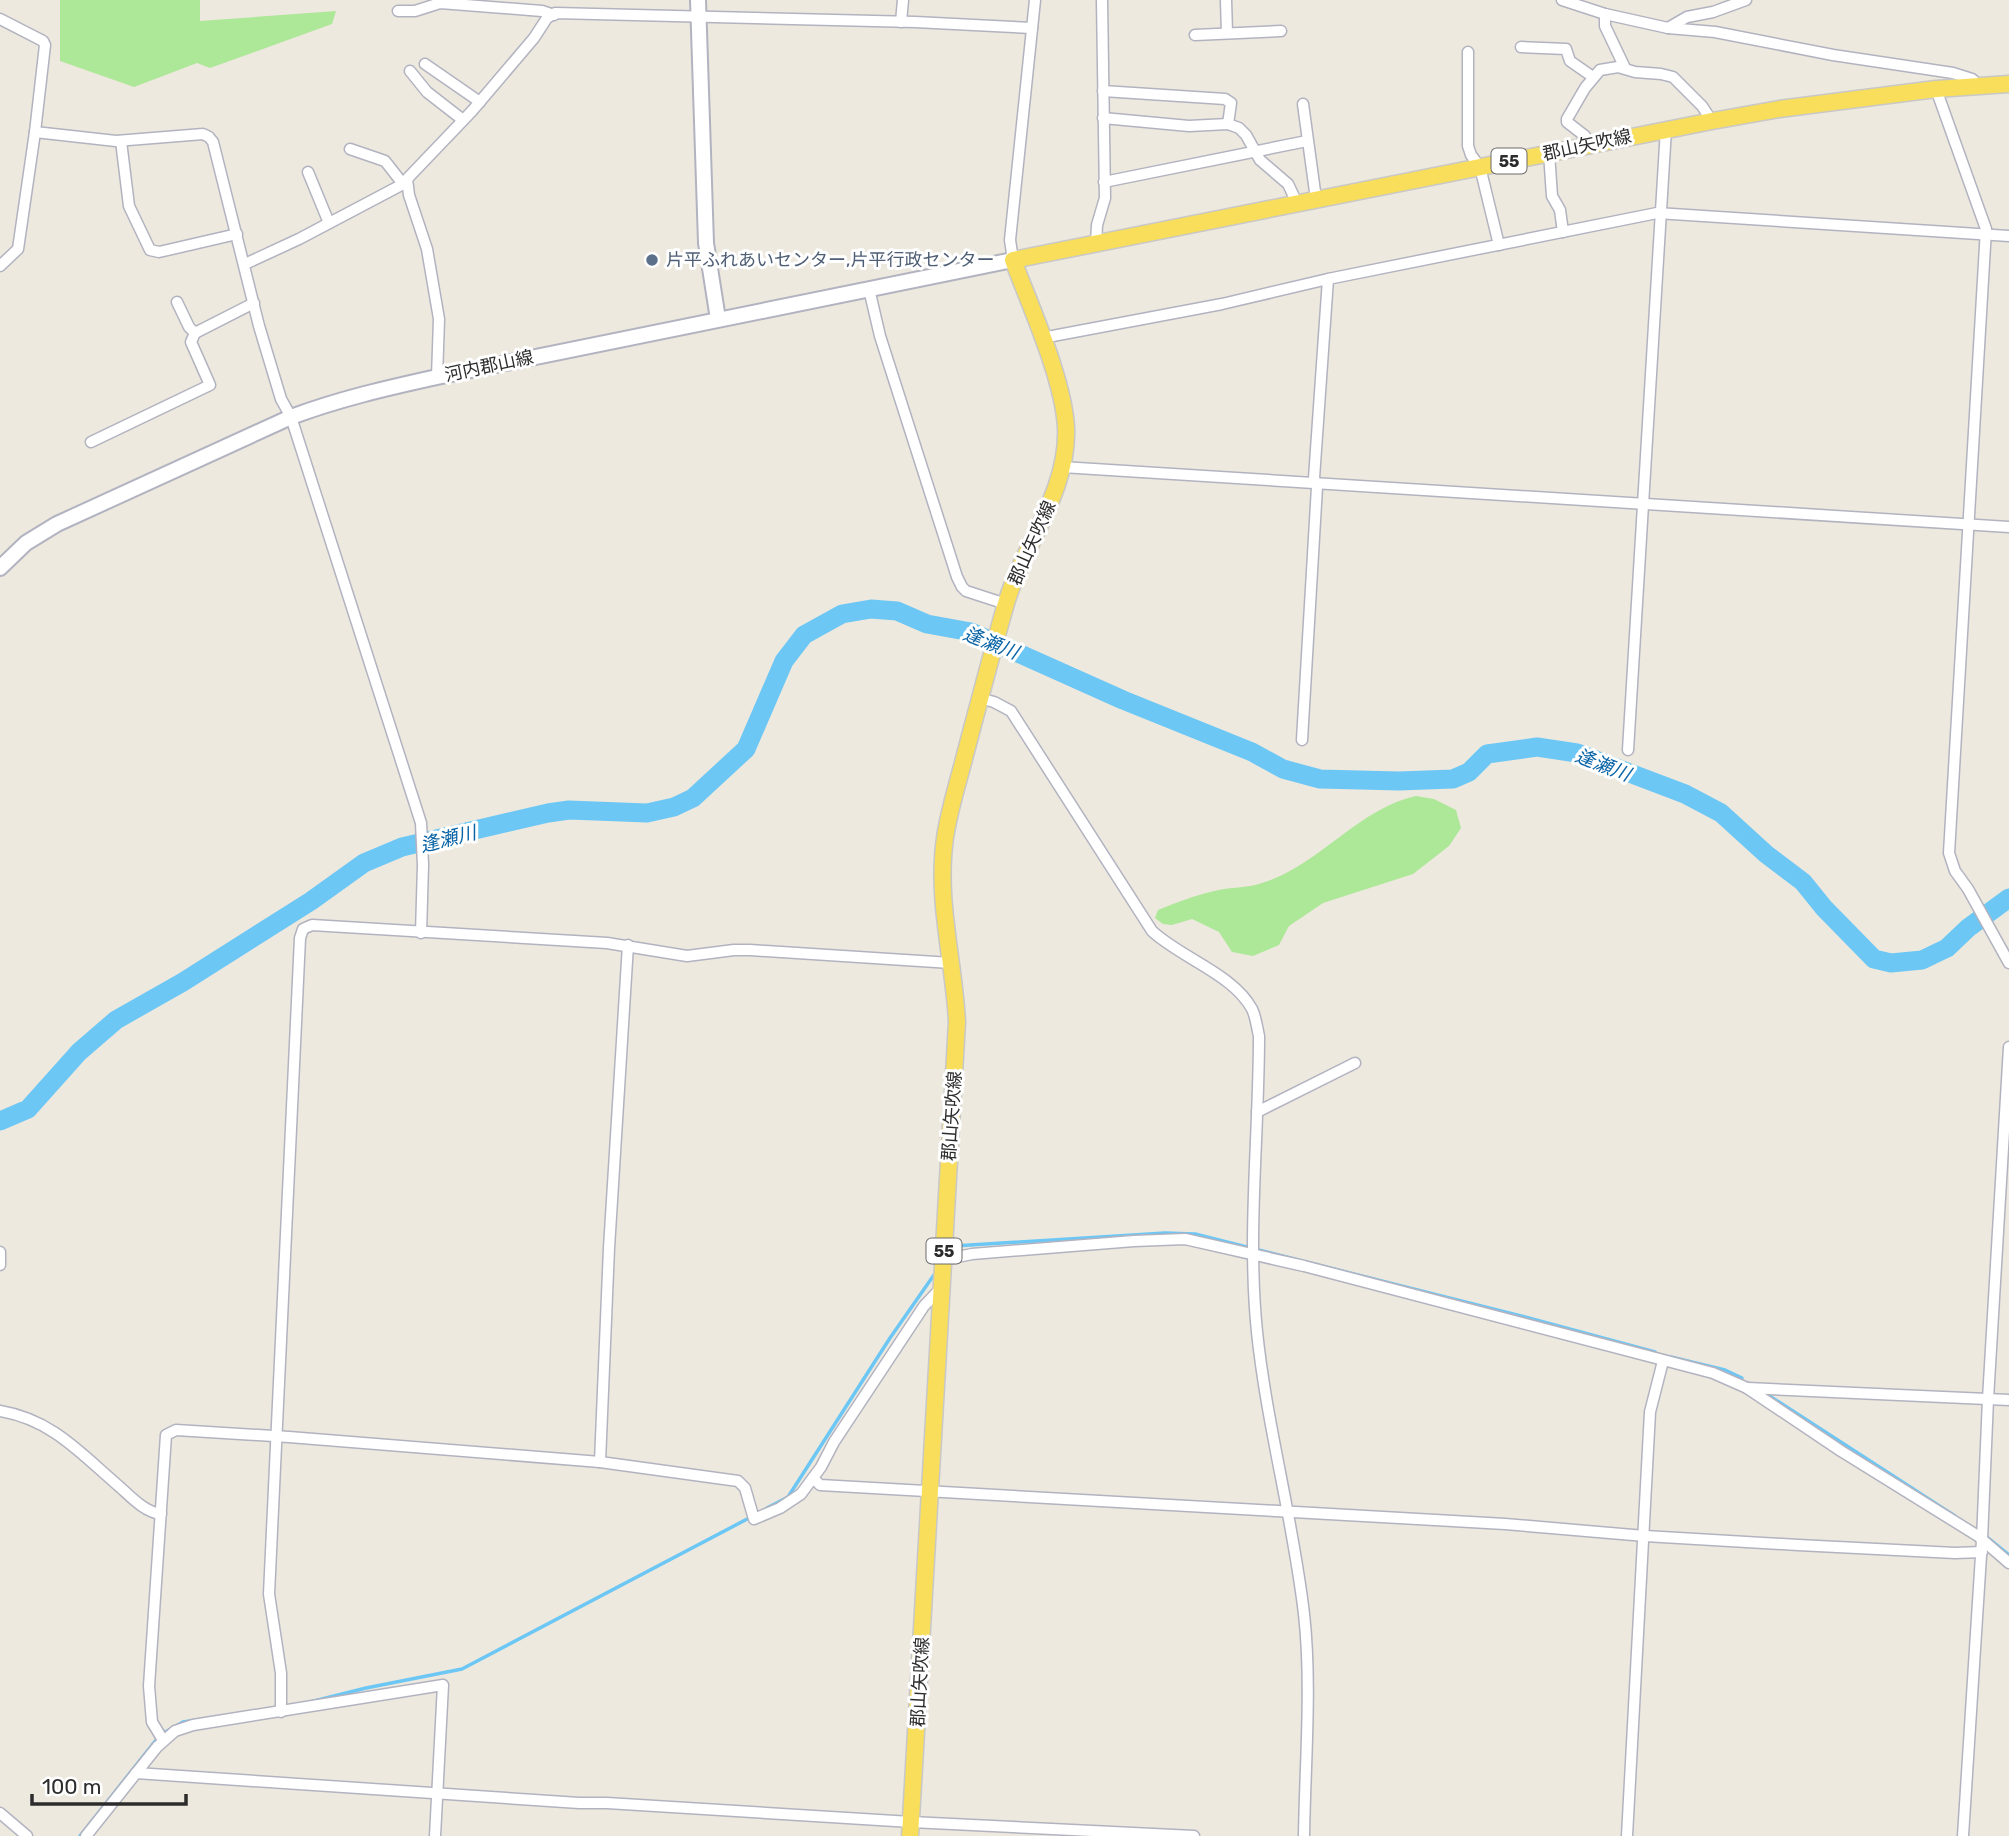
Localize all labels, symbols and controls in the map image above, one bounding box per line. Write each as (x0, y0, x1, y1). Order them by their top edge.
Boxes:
street label: 郡山矢吹線 (1541, 125, 1633, 165)
road number: 55 (1492, 148, 1526, 174)
place label: 片平ふれあいセンター,片平行政センター (666, 249, 994, 271)
marker: 片平ふれあいセンター,片平行政センター (644, 252, 660, 268)
street label: 河内郡山線 (443, 346, 535, 386)
street label: 郡山矢吹線 (1004, 497, 1060, 589)
water label: 逢瀬川 (960, 622, 1024, 665)
water label: 逢瀬川 (1572, 744, 1636, 787)
water label: 逢瀬川 (418, 820, 480, 857)
street label: 郡山矢吹線 (938, 1070, 966, 1162)
road number: 55 (926, 1238, 962, 1264)
street label: 郡山矢吹線 (907, 1636, 933, 1728)
scale bar (32, 1762, 186, 1806)
text: 100 m (42, 1774, 101, 1799)

